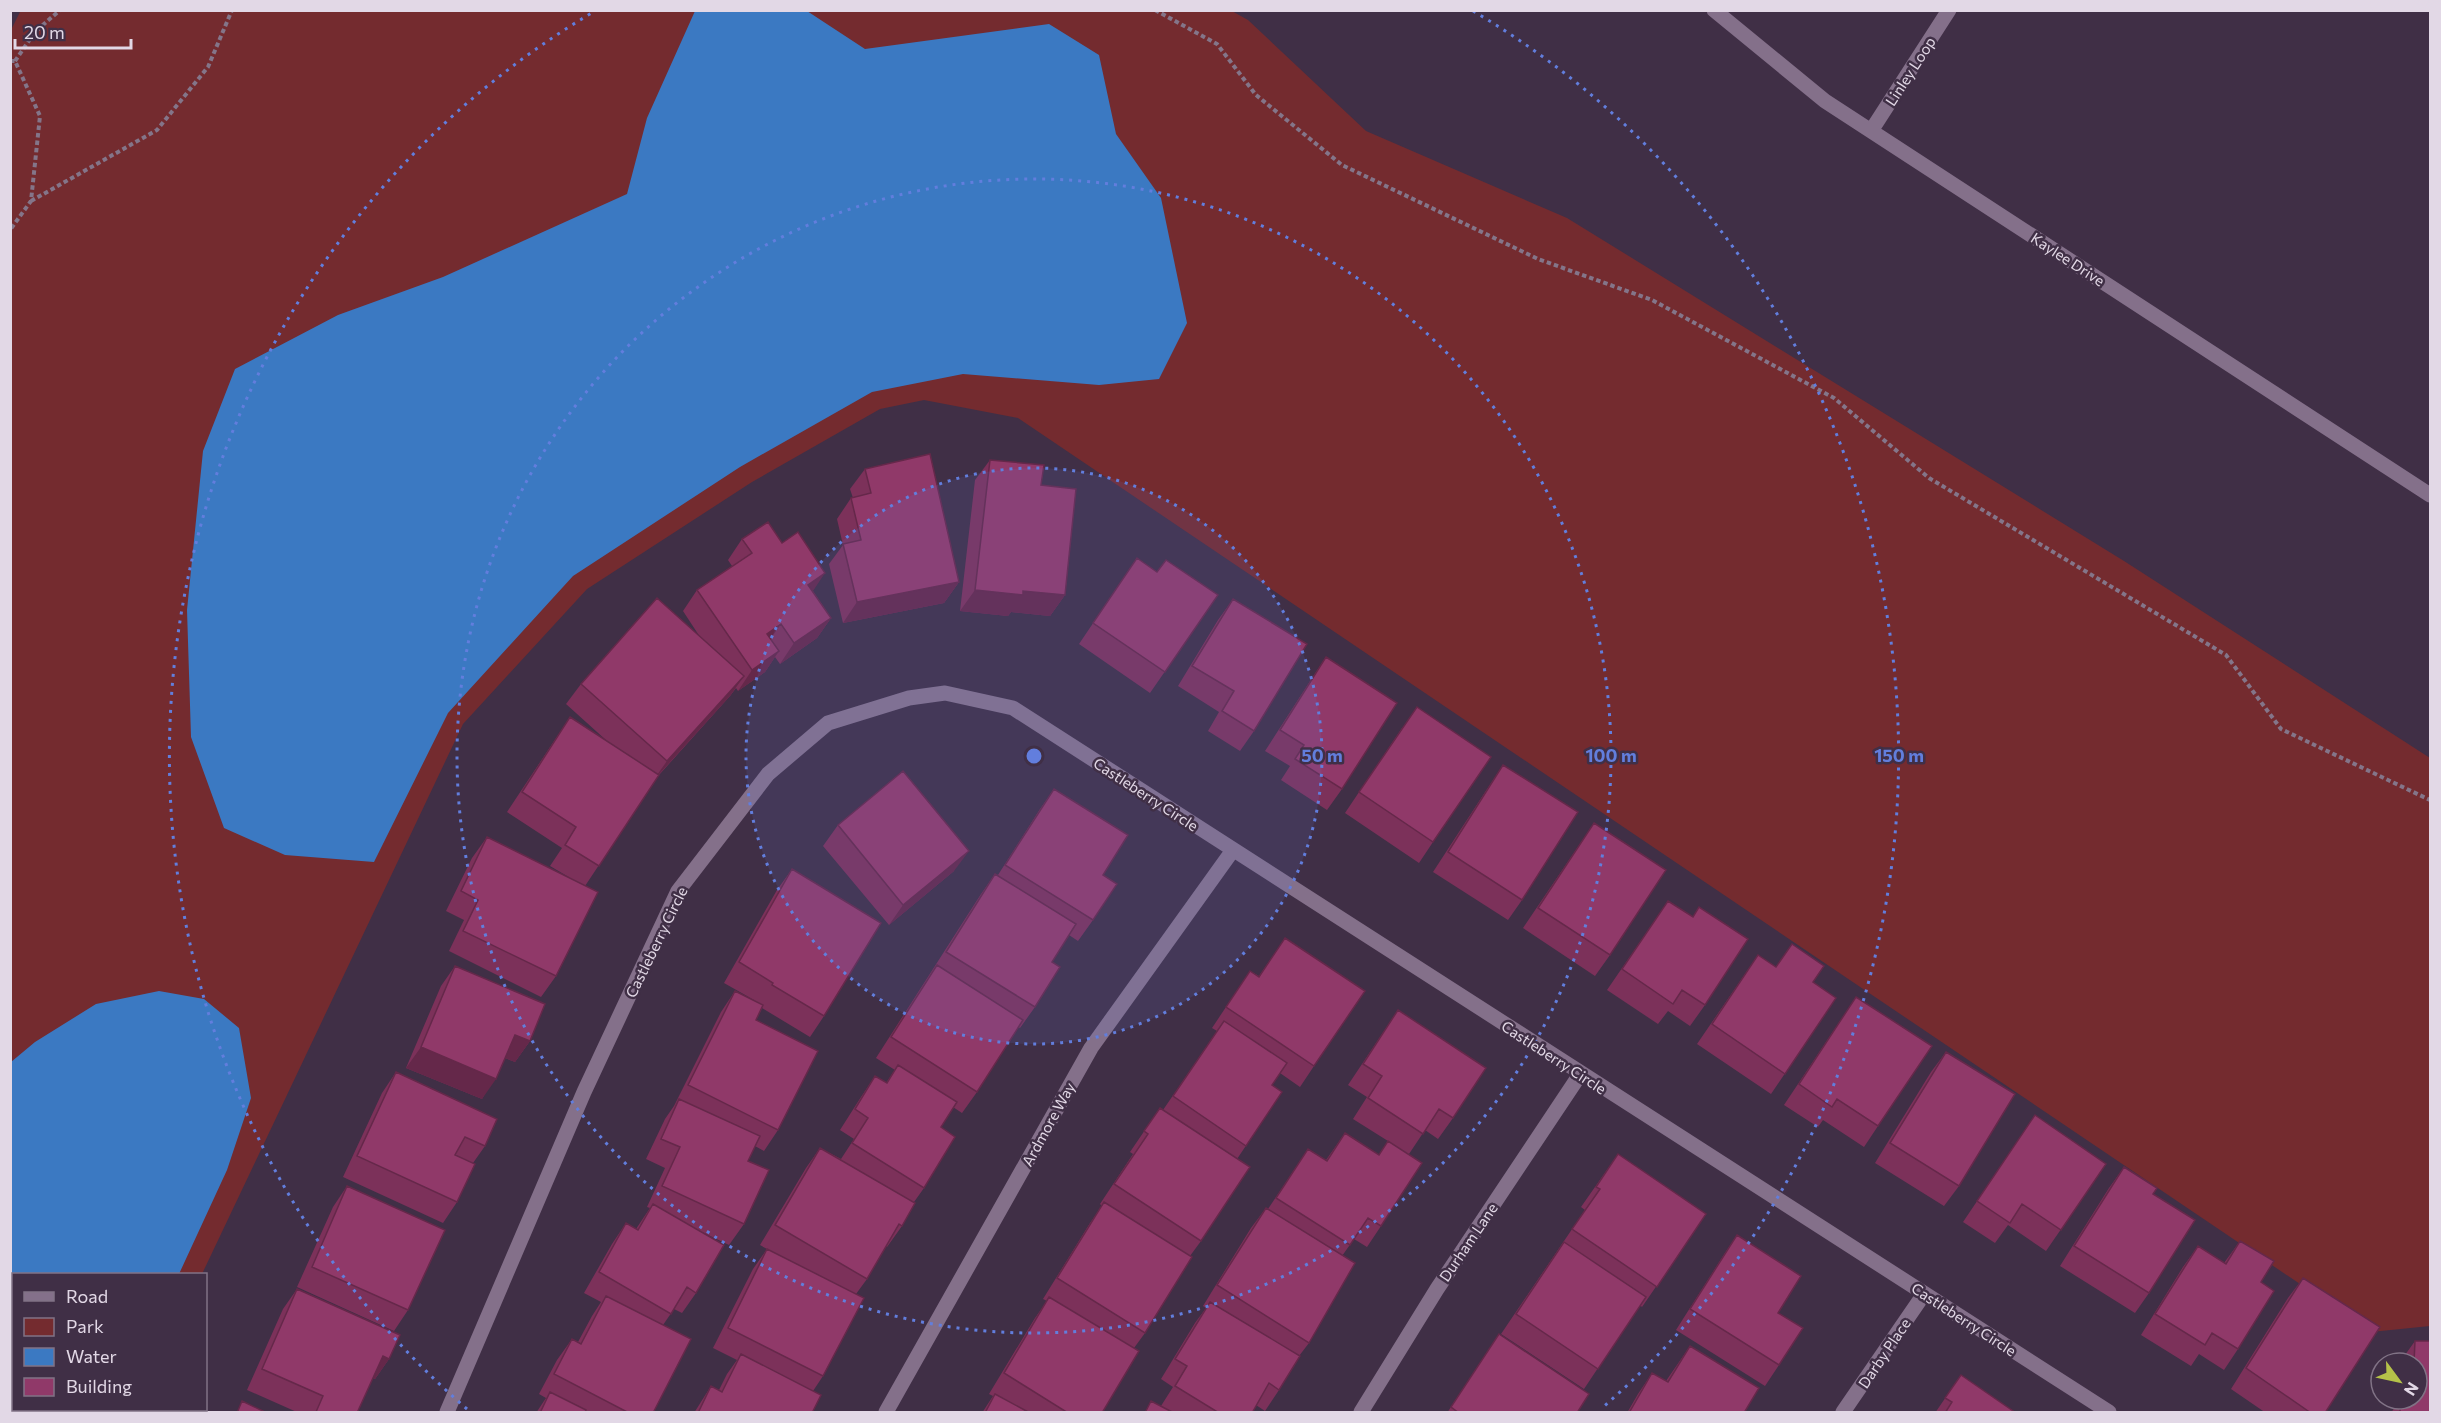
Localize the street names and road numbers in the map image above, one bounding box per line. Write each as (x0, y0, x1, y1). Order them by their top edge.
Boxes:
street label: Linley Loop (1881, 33, 1939, 109)
street label: Kaylee Drive (2028, 229, 2108, 290)
street label: Castleberry Circle (1090, 753, 1202, 835)
street label: Castleberry Circle (621, 884, 691, 1000)
street label: Castleberry Circle (1498, 1016, 1610, 1098)
street label: Ardmore Way (1018, 1079, 1079, 1169)
street label: Durham Lane (1435, 1199, 1501, 1285)
street label: Castleberry Circle (1908, 1278, 2020, 1360)
street label: Darby Place (1854, 1314, 1914, 1391)

